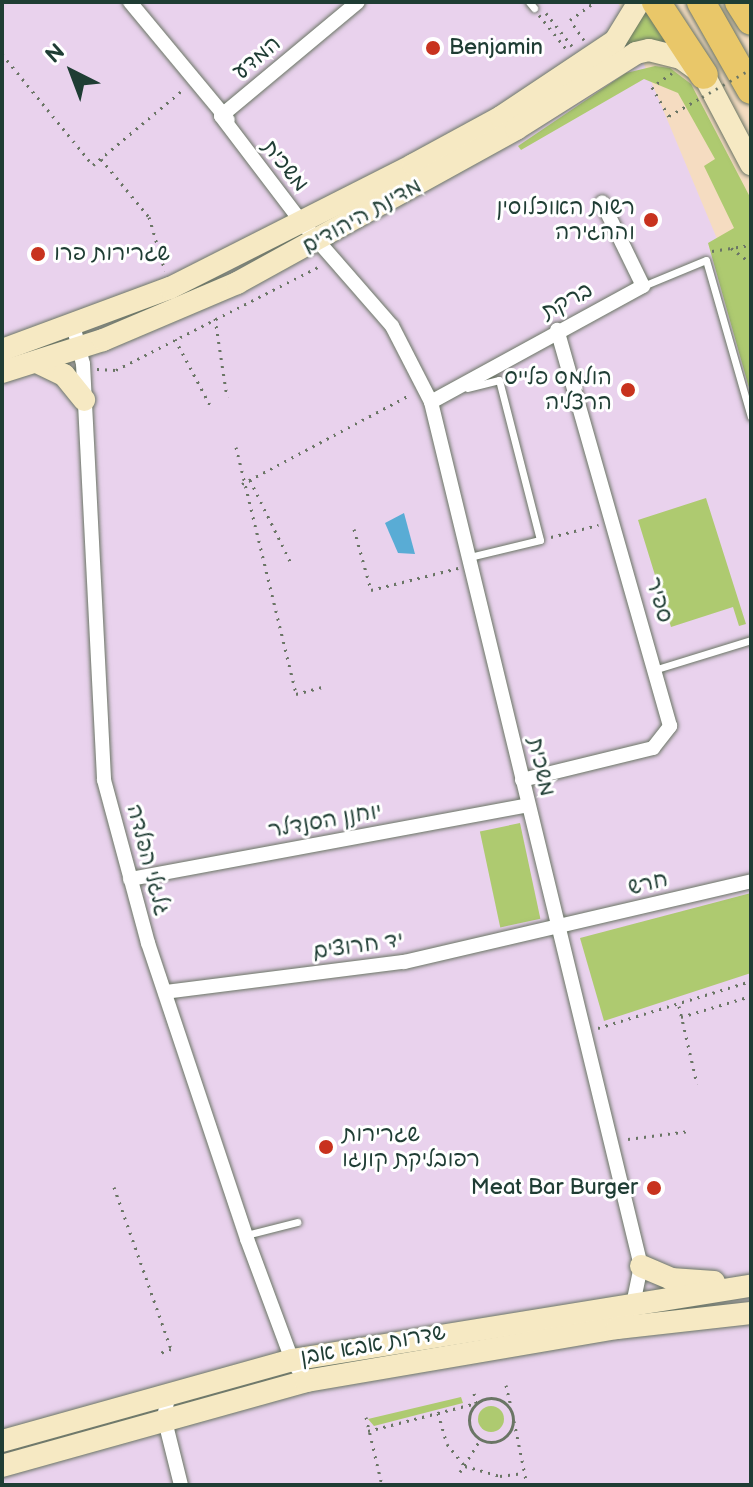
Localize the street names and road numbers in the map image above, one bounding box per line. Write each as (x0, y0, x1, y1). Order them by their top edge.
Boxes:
street label: המדע (228, 31, 286, 85)
street label: משכית (256, 135, 314, 197)
street label: מדינת היהודים (298, 172, 426, 260)
street label: ברקת (537, 277, 597, 325)
street label: ספיר (640, 574, 678, 626)
street label: משכית (521, 735, 561, 799)
street label: יוחנן הסנדלר (266, 798, 384, 844)
street label: גלגלי הפלדה (120, 802, 176, 918)
street label: חרש (625, 866, 671, 902)
street label: יד חרוצים (311, 927, 405, 965)
street label: שדרות אבא אבן (298, 1319, 448, 1371)

